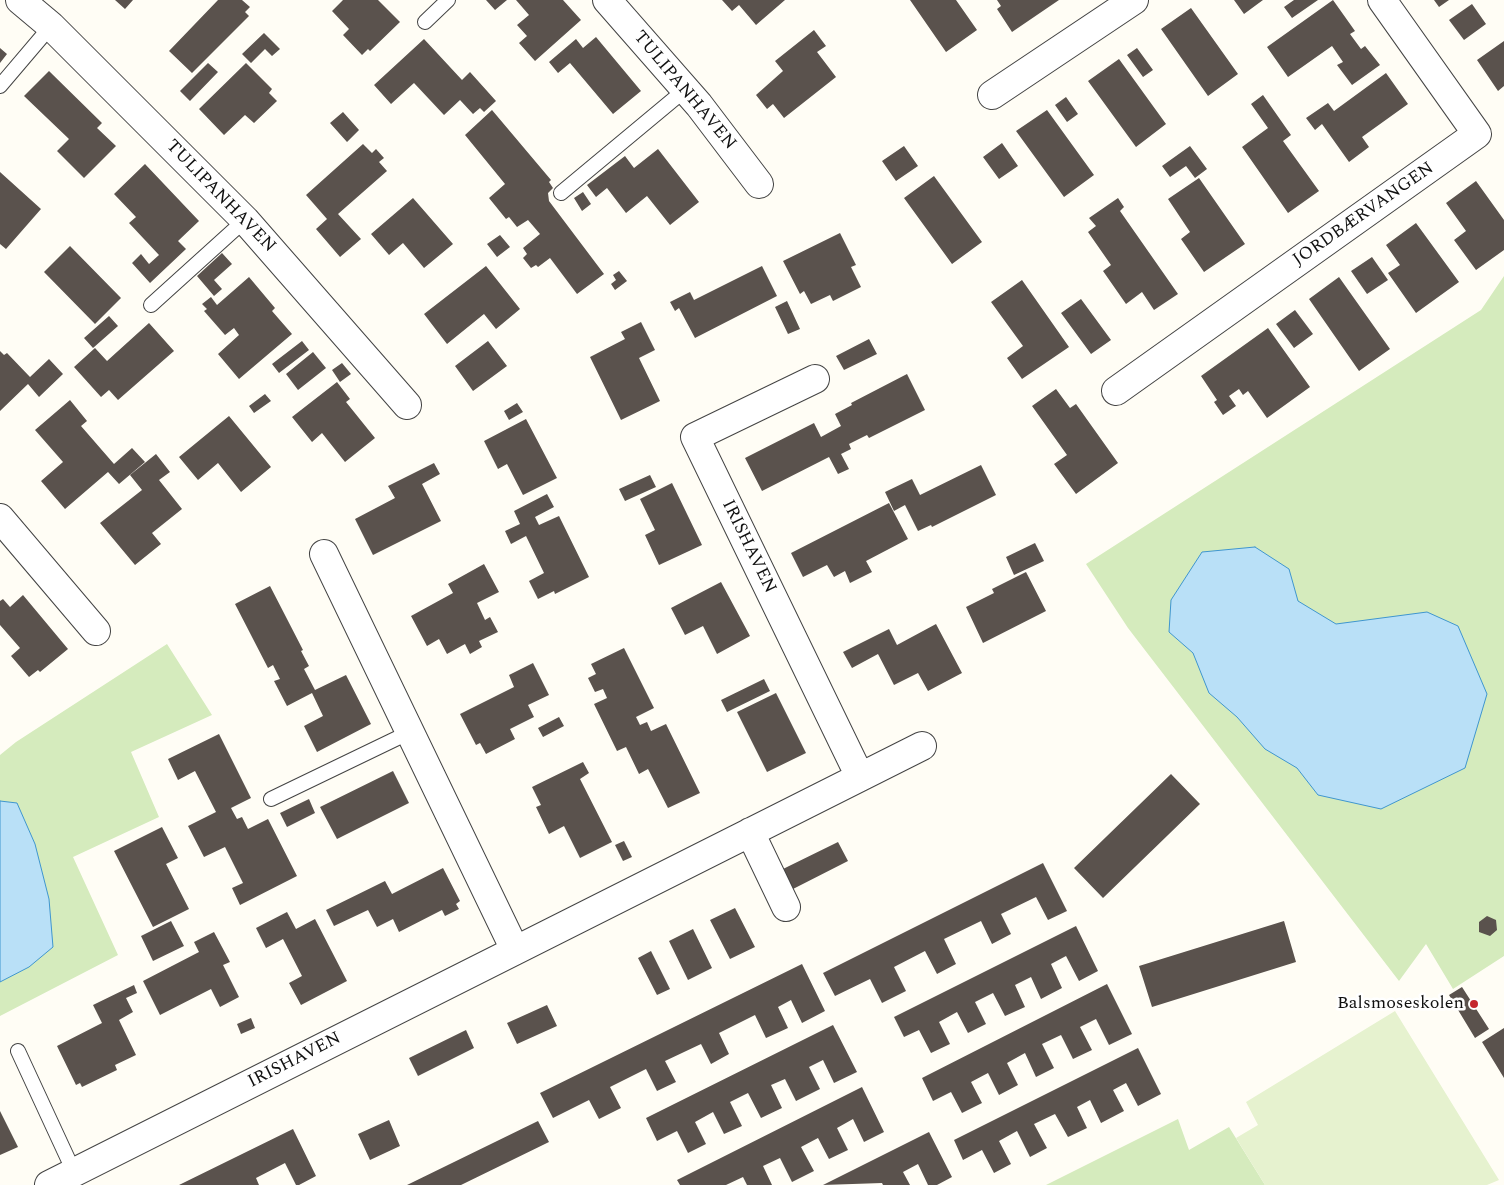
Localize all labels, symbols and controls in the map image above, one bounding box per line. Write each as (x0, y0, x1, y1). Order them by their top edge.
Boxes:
street label: TULIPANHAVEN (628, 27, 740, 155)
street label: TULIPANHAVEN (161, 136, 279, 258)
street label: JORDBÆRVANGEN (1289, 158, 1439, 272)
street label: IRISHAVEN (716, 497, 780, 597)
place label: Balsmoseskolen (1337, 993, 1464, 1015)
marker: Balsmoseskolen (1468, 998, 1480, 1010)
street label: IRISHAVEN (245, 1028, 345, 1094)

